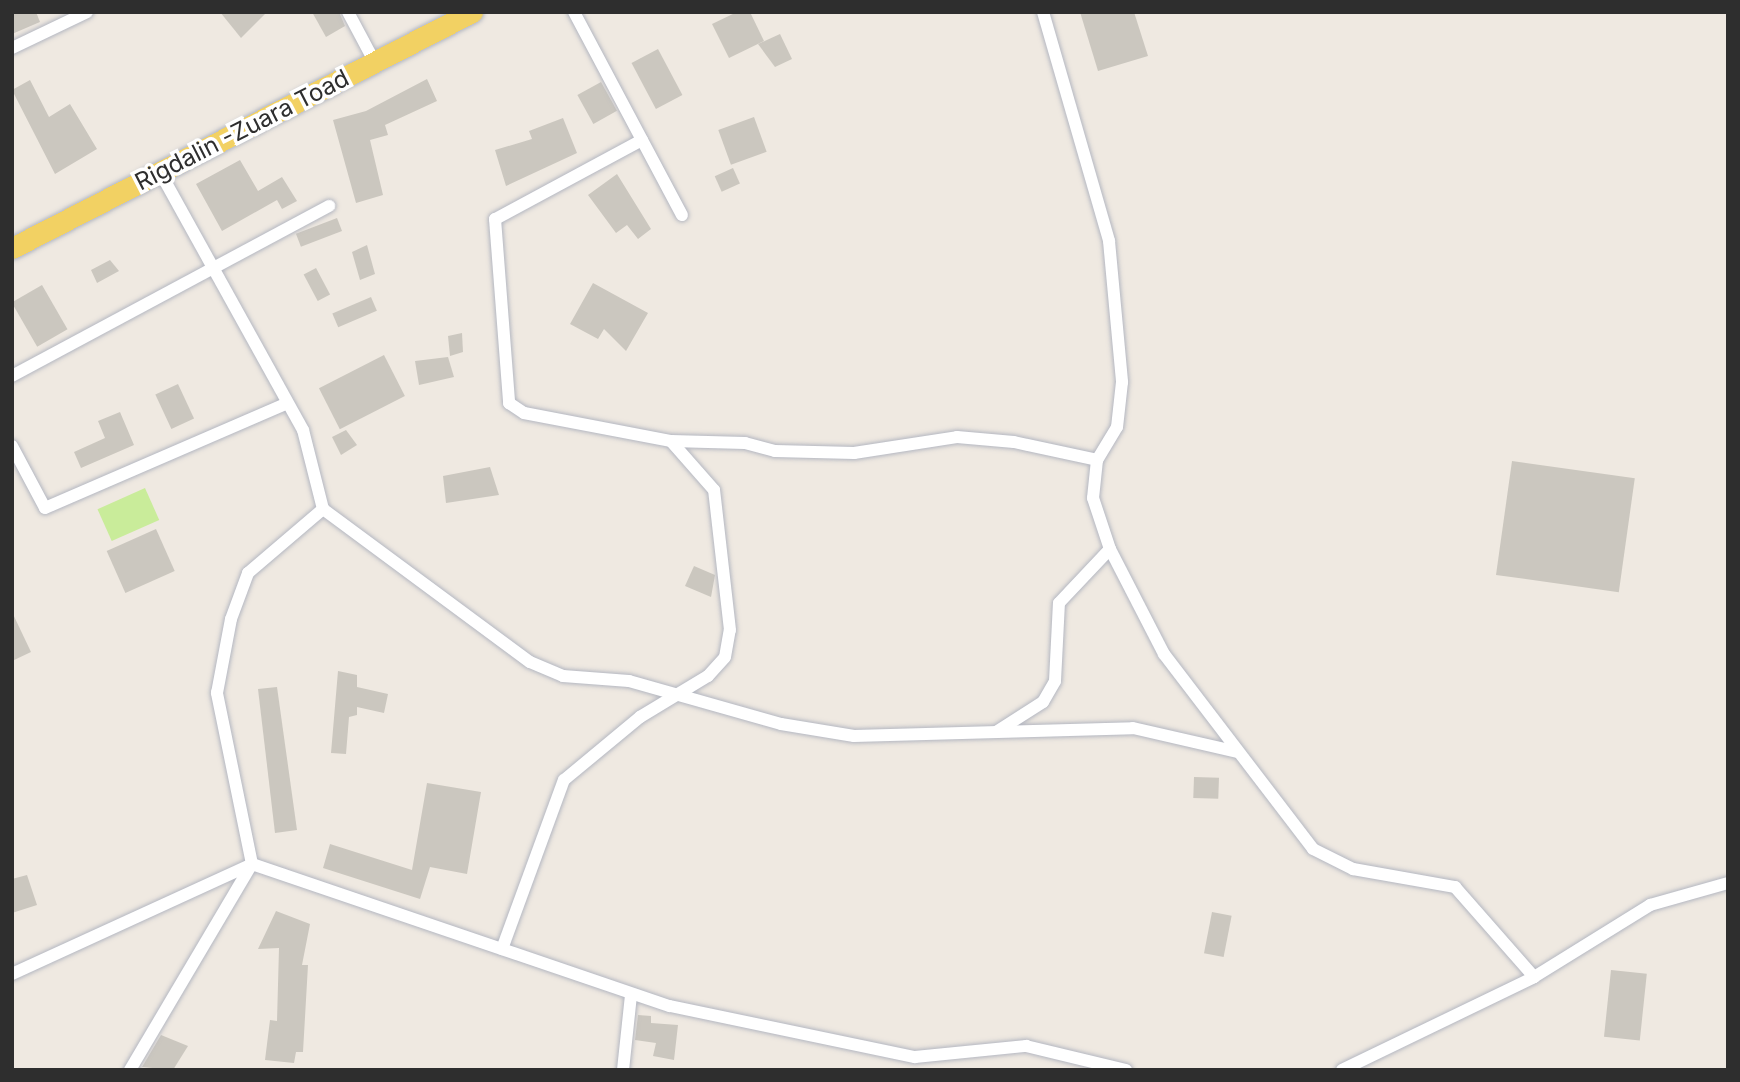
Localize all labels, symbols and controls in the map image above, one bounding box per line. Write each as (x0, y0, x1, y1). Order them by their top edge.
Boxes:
street label: Rigdalin -Zuara Toad (130, 64, 354, 196)

